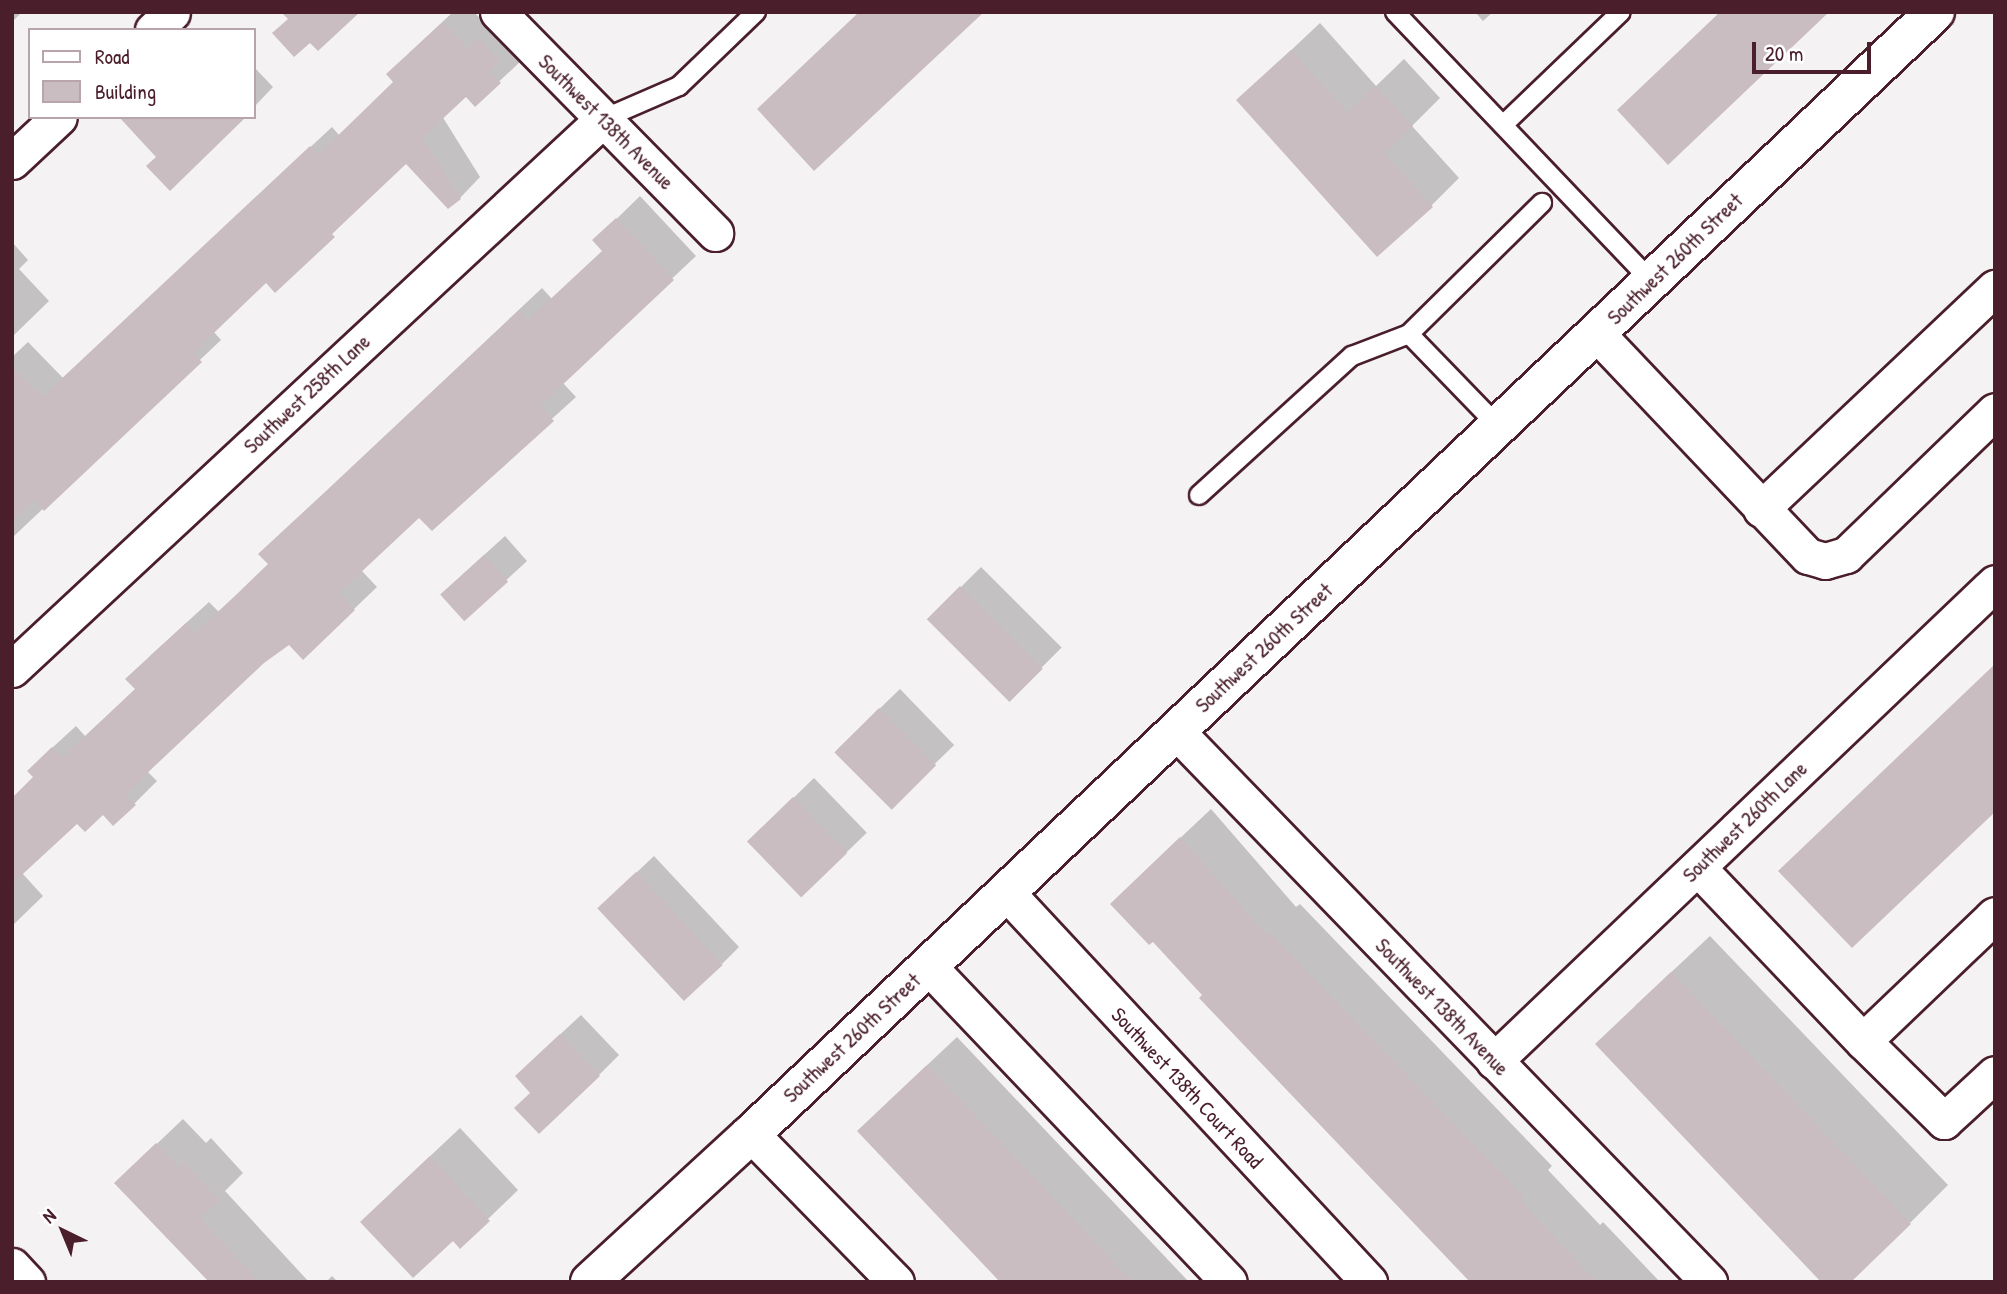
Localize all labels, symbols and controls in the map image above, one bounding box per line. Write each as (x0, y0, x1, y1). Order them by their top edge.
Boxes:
legend (28, 28, 256, 119)
scale bar (1755, 28, 1874, 72)
text: 20 m (1765, 39, 1803, 68)
text: Road (95, 42, 129, 71)
street label: Southwest 138th Avenue (533, 49, 679, 195)
text: Building (95, 77, 156, 106)
street label: Southwest 260th Street (1602, 188, 1748, 330)
street label: Southwest 258th Lane (239, 329, 375, 459)
street label: Southwest 260th Street (1190, 578, 1338, 718)
street label: Southwest 260th Lane (1678, 756, 1812, 888)
street label: Southwest 138th Avenue (1370, 933, 1514, 1081)
street label: Southwest 260th Street (778, 968, 926, 1108)
street label: Southwest 138th Court Road (1106, 1002, 1268, 1174)
north arrow (28, 1196, 98, 1266)
text: N (36, 1203, 61, 1229)

